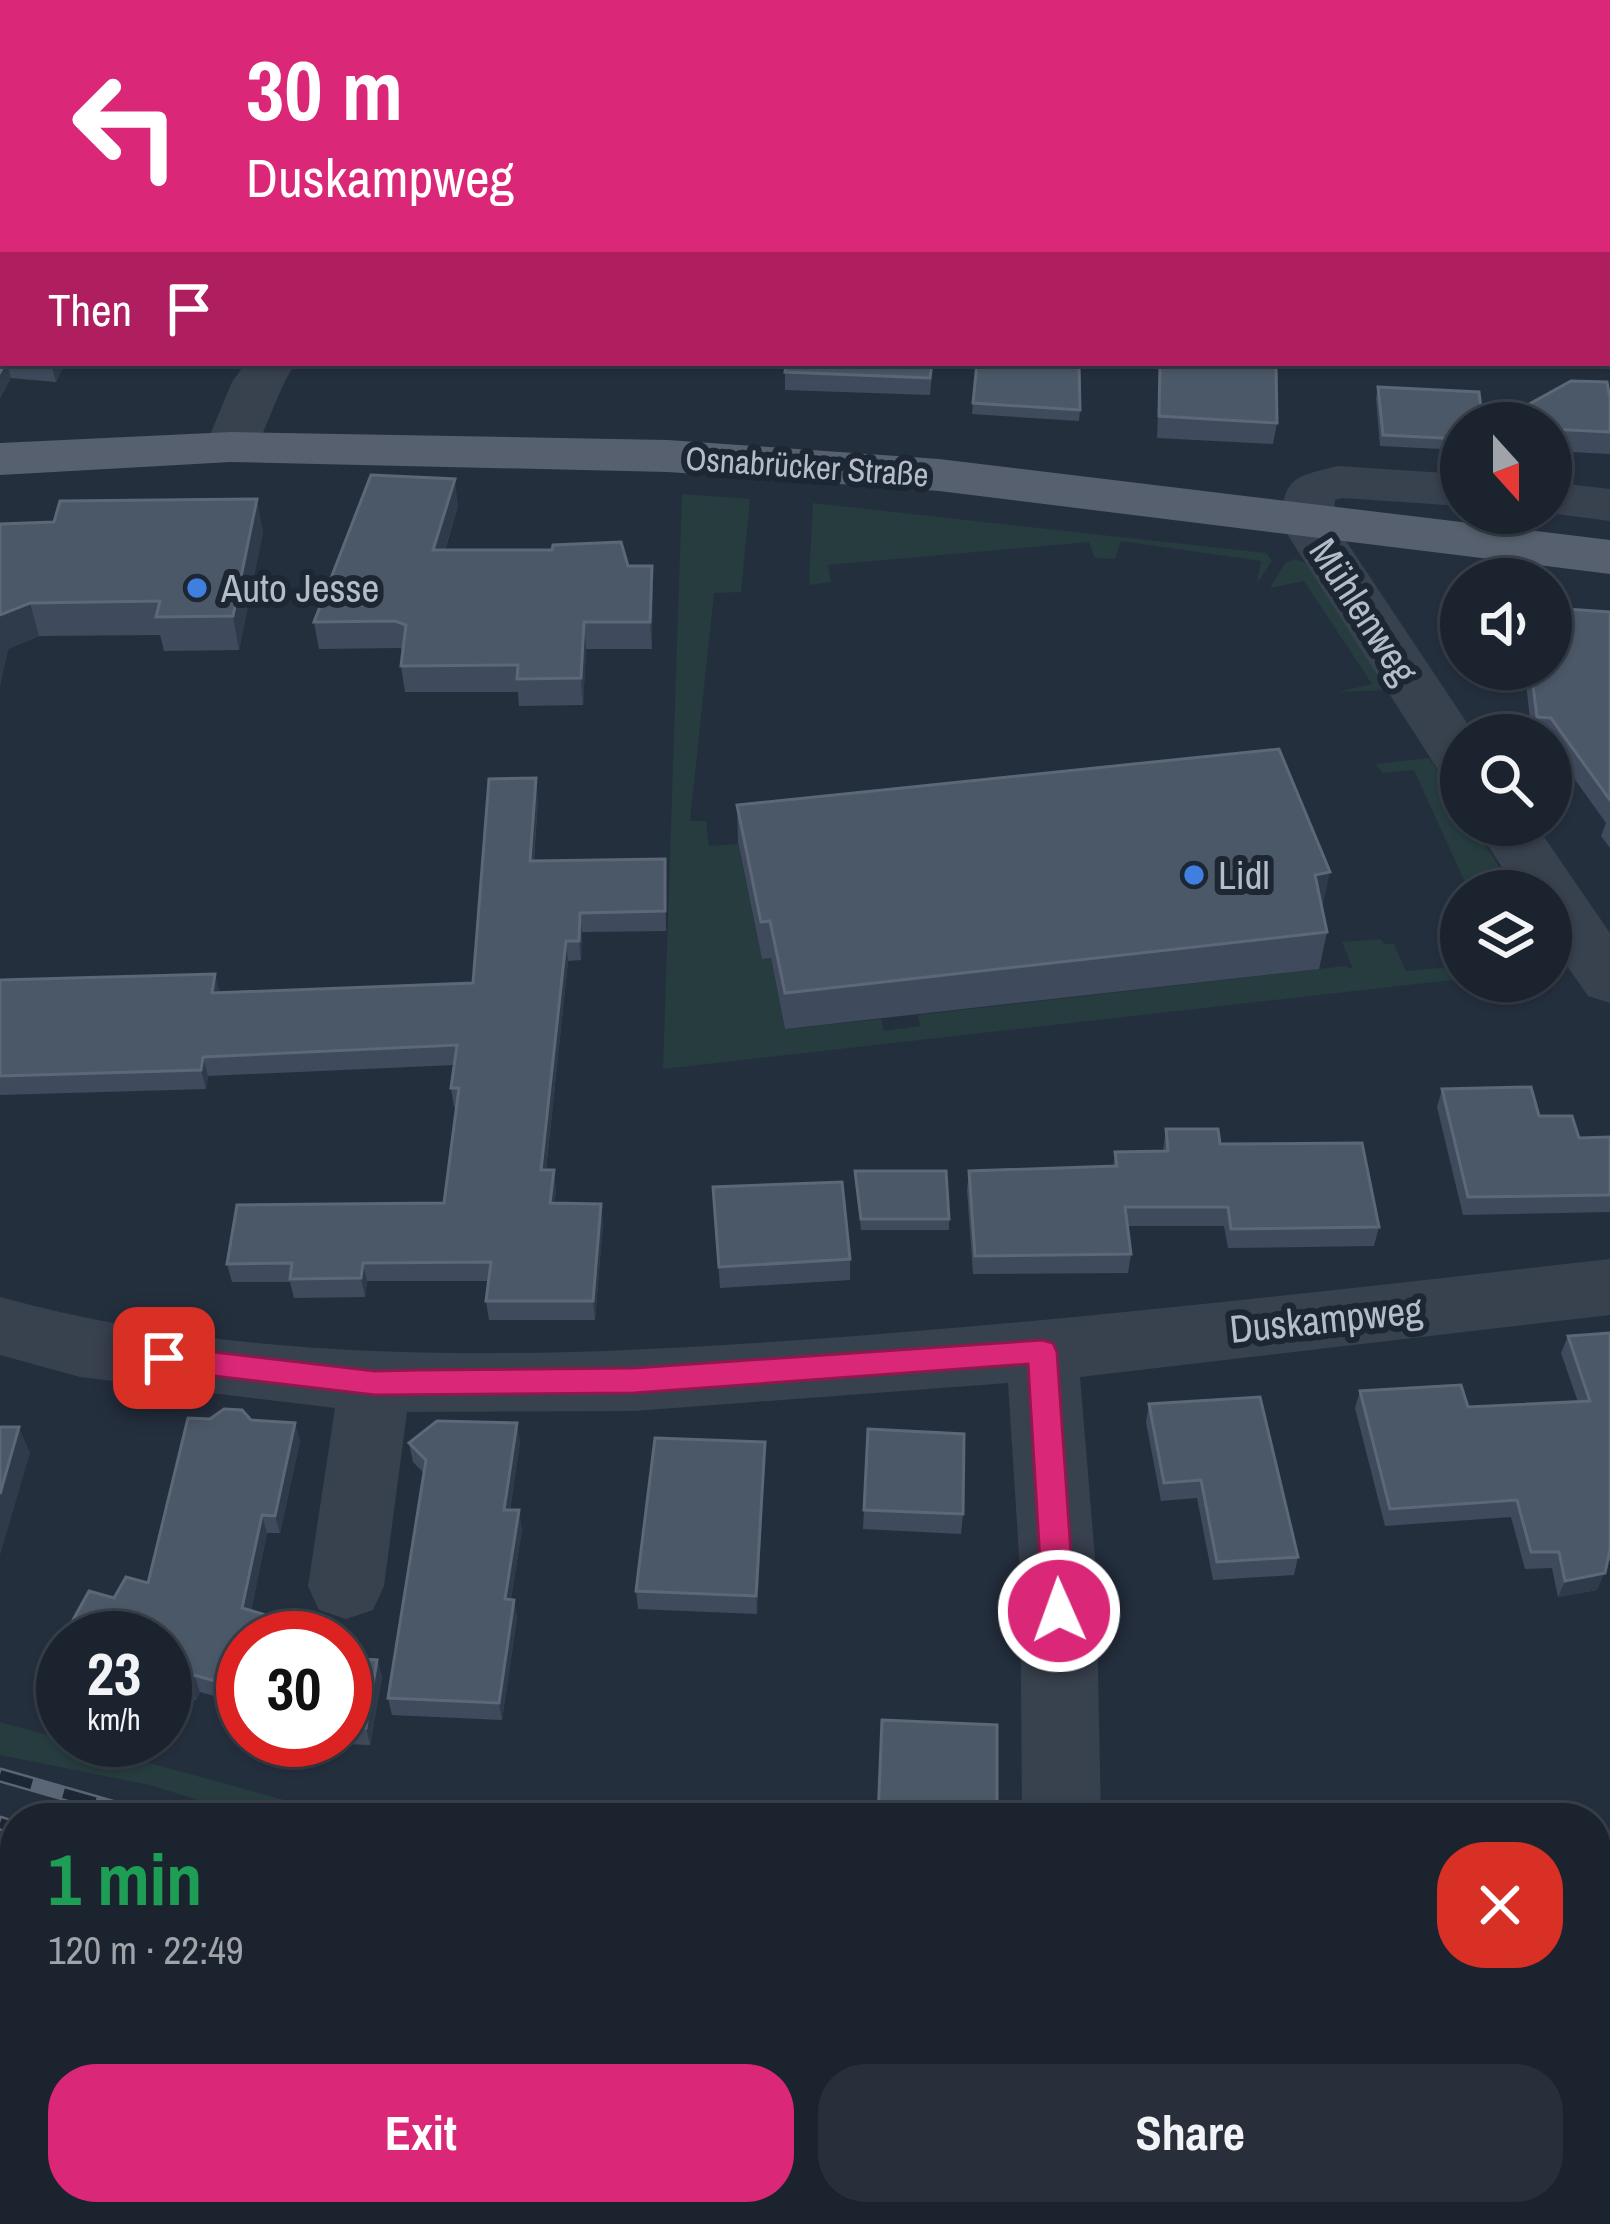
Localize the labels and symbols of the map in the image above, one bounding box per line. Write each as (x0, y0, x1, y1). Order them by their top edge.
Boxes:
north arrow (1440, 402, 1572, 534)
street label: Osnabrücker Straße (684, 436, 930, 496)
street label: Mühlenweg (1298, 528, 1430, 694)
place label: Auto Jesse (220, 562, 379, 614)
marker: Auto Jesse (184, 575, 210, 601)
place label: Lidl (1218, 849, 1270, 901)
marker: Lidl (1181, 862, 1207, 888)
street label: Duskampweg (1227, 1283, 1425, 1355)
pin (113, 1307, 215, 1409)
position arrow (996, 1548, 1122, 1674)
speed limit sign: 30 (216, 1611, 372, 1767)

